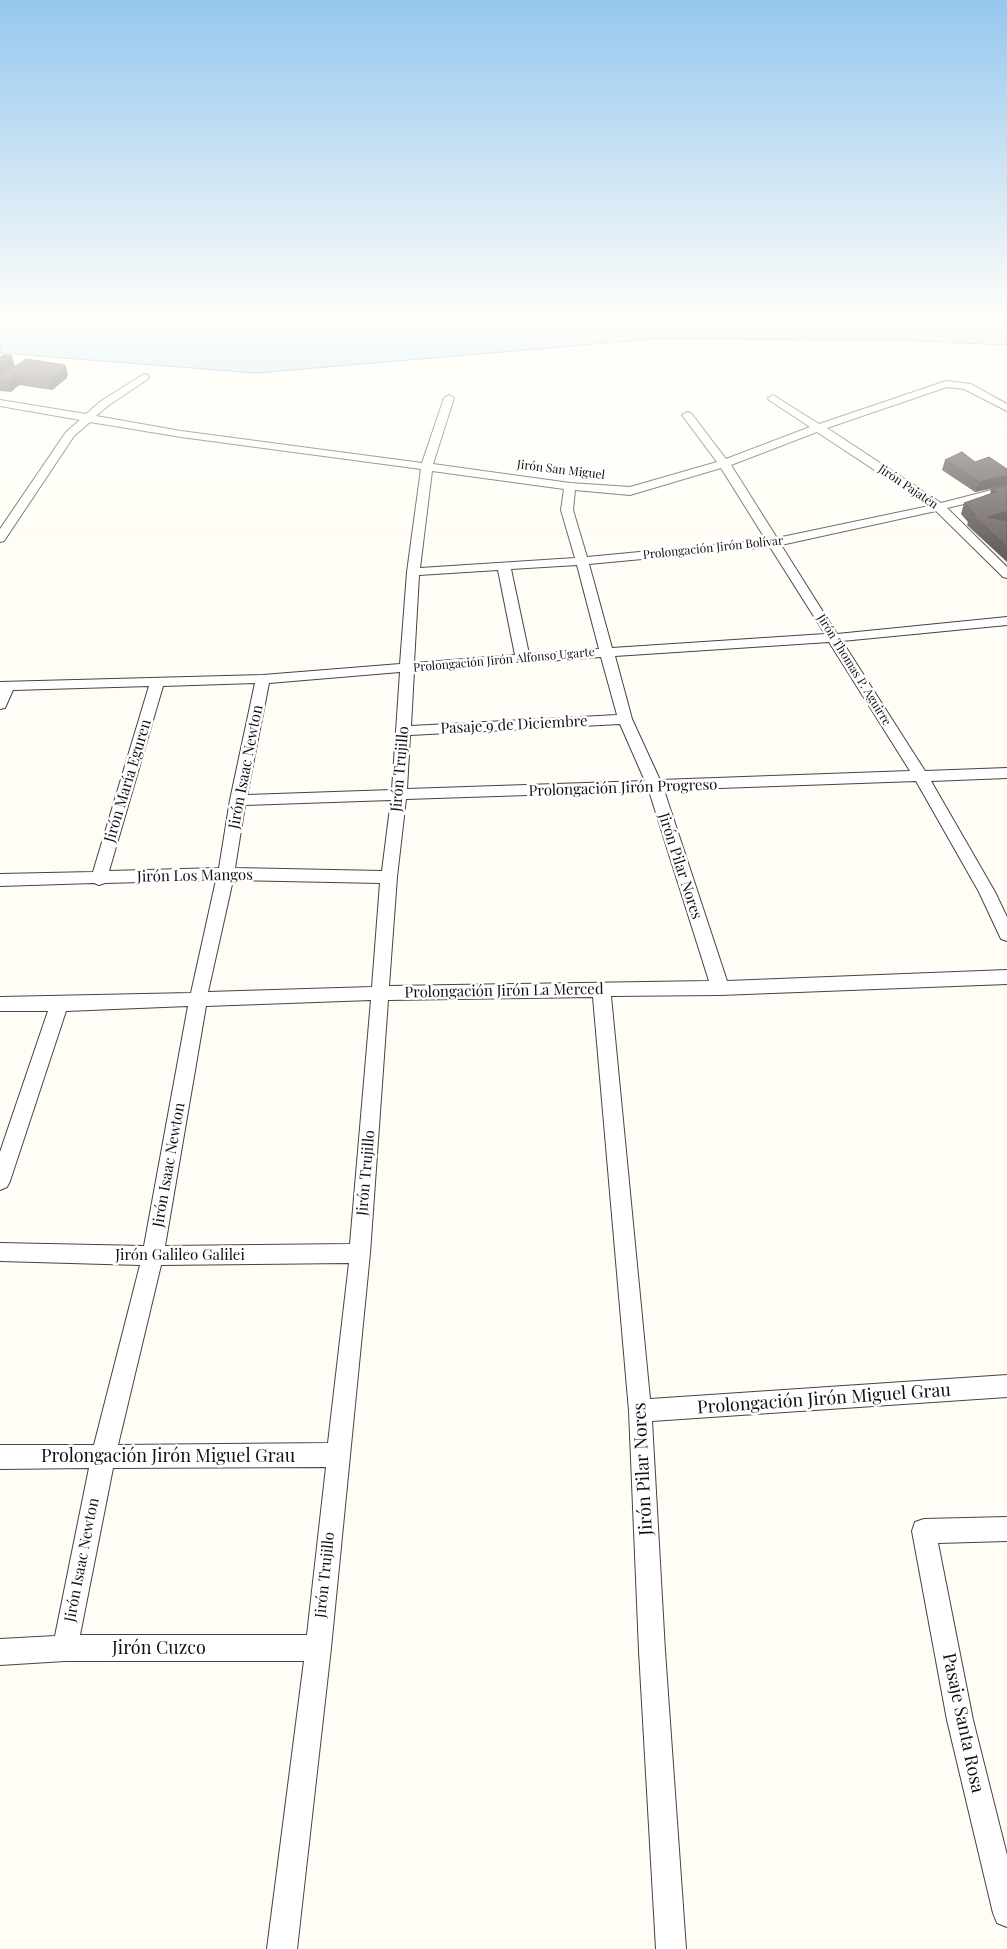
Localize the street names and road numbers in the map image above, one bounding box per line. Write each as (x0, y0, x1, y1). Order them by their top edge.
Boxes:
street label: Jirón San Miguel (516, 457, 606, 483)
street label: Jirón Pajatén (875, 462, 941, 512)
street label: Prolongación Jirón Bolívar (642, 533, 784, 563)
street label: Jirón Thomas P. Aguirre (814, 612, 894, 728)
street label: Prolongación Jirón Alfonso Ugarte (413, 645, 595, 675)
street label: Jirón Isaac Newton (225, 703, 267, 831)
street label: Pasaje 9 de Diciembre (440, 712, 588, 738)
street label: Jirón María Eguren (101, 717, 155, 845)
street label: Jirón Trujillo (387, 725, 413, 813)
street label: Prolongación Jirón Progreso (528, 776, 718, 800)
street label: Jirón Pilar Nores (654, 810, 706, 922)
street label: Jirón Los Mangos (137, 866, 253, 886)
street label: Prolongación Jirón La Merced (404, 980, 604, 1002)
street label: Jirón Isaac Newton (149, 1101, 189, 1229)
street label: Jirón Trujillo (353, 1129, 379, 1217)
street label: Jirón Galileo Galilei (115, 1246, 245, 1264)
street label: Prolongación Jirón Miguel Grau (696, 1379, 952, 1419)
street label: Jirón Pilar Nores (629, 1402, 657, 1536)
street label: Prolongación Jirón Miguel Grau (41, 1445, 295, 1467)
street label: Jirón Isaac Newton (61, 1496, 103, 1624)
street label: Jirón Trujillo (312, 1531, 338, 1619)
street label: Jirón Cuzco (112, 1637, 206, 1659)
street label: Pasaje Santa Rosa (938, 1651, 988, 1795)

